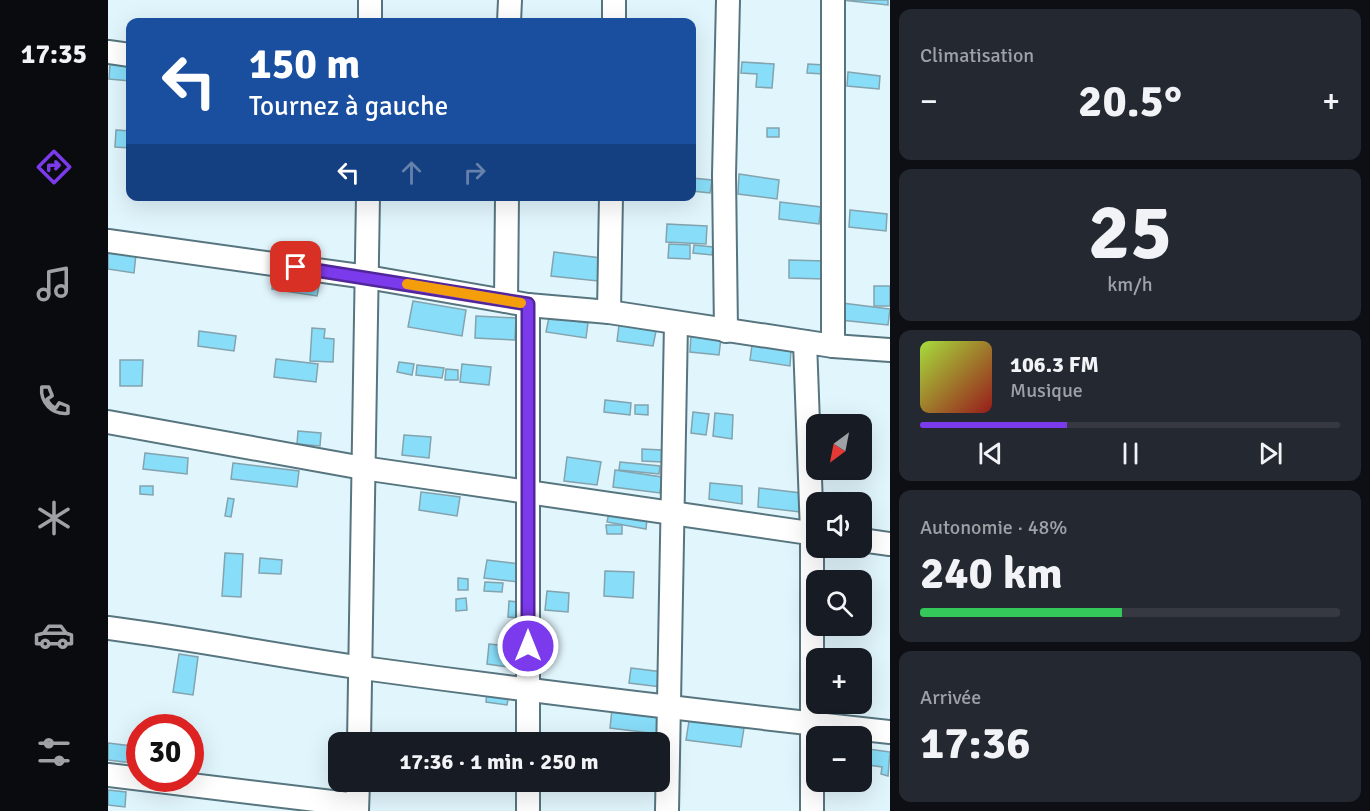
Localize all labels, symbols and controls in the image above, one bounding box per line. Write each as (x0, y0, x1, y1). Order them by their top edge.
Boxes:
text: 17:35 (21, 38, 87, 71)
text: 150 m (249, 39, 360, 90)
icon: left (150, 42, 228, 120)
text: Climatisation (920, 43, 1034, 68)
text: 20.5° (1078, 74, 1182, 129)
text: − (920, 81, 938, 122)
text: + (1322, 81, 1340, 122)
text: Tournez à gauche (249, 90, 448, 123)
icon: directions (33, 146, 75, 188)
icon: left (332, 156, 365, 189)
icon: ahead (395, 156, 428, 189)
icon: right (458, 156, 491, 189)
text: 25 (1088, 185, 1172, 281)
pin (270, 241, 321, 292)
icon: arrive (279, 250, 312, 283)
icon: music (33, 263, 75, 305)
text: km/h (1107, 272, 1153, 297)
text: 106.3 FM (1010, 351, 1099, 378)
text: Musique (1010, 378, 1083, 403)
icon: phone (33, 380, 75, 422)
north arrow (806, 414, 872, 480)
map controls (806, 414, 872, 792)
icon: previous (974, 437, 1007, 470)
icon: pause (1114, 437, 1147, 470)
icon: next (1254, 437, 1287, 470)
button: sound (806, 492, 872, 558)
icon: climate (33, 497, 75, 539)
text: Autonomie · 48% (920, 515, 1067, 540)
text: 240 km (920, 546, 1063, 601)
button: search (806, 570, 872, 636)
icon: car (33, 614, 75, 656)
position arrow (496, 614, 560, 678)
button: + (806, 648, 872, 714)
text: Arrivée (920, 685, 981, 710)
speed limit sign: 30 (126, 714, 204, 792)
text: 17:36 (920, 716, 1030, 771)
button: − (806, 726, 872, 792)
icon: filters (33, 731, 75, 773)
text: 17:36 · 1 min · 250 m (399, 748, 599, 775)

